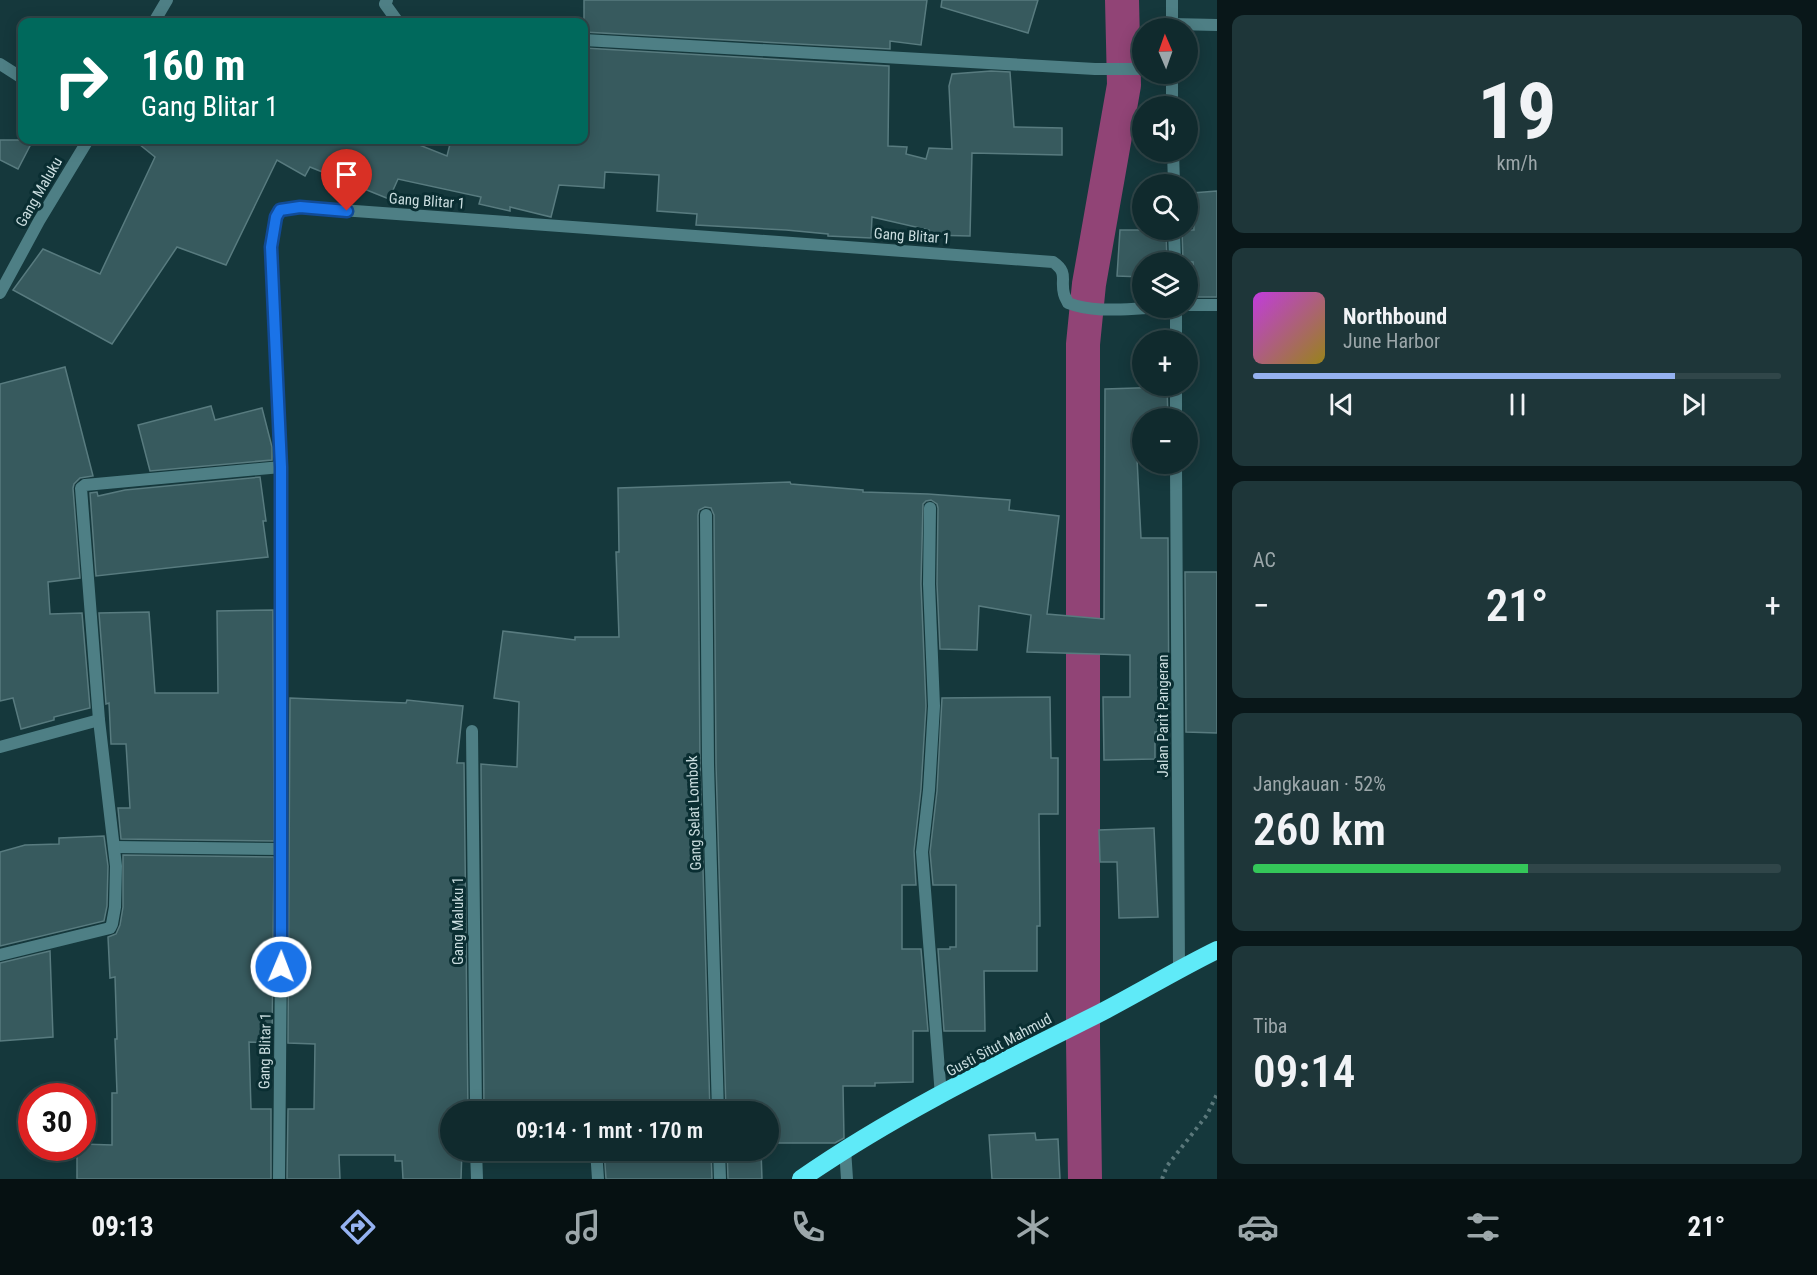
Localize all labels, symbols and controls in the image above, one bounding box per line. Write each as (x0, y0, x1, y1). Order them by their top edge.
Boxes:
north arrow (1132, 18, 1198, 84)
map controls (1132, 18, 1198, 474)
text: 160 m (141, 41, 246, 90)
icon: right (42, 42, 120, 120)
text: 19 (1478, 66, 1556, 157)
text: Gang Blitar 1 (141, 91, 278, 123)
button: sound (1132, 96, 1198, 162)
pin (321, 149, 372, 211)
text: km/h (1496, 151, 1538, 175)
street label: Gang Maluku (12, 154, 66, 230)
icon: arrive (330, 158, 363, 191)
button: search (1132, 174, 1198, 240)
street label: Gang Blitar 1 (388, 189, 466, 213)
street label: Gang Blitar 1 (873, 224, 951, 248)
button: layers (1132, 252, 1198, 318)
text: Northbound (1343, 304, 1447, 329)
text: June Harbor (1343, 329, 1440, 353)
button: + (1132, 330, 1198, 396)
icon: previous (1325, 388, 1358, 421)
icon: pause (1501, 388, 1534, 421)
icon: next (1677, 388, 1710, 421)
button: − (1132, 408, 1198, 474)
text: AC (1253, 548, 1276, 572)
text: 21° (1486, 579, 1548, 632)
text: − (1253, 586, 1270, 625)
text: + (1765, 586, 1781, 625)
street label: Jalan Parit Pangeran (1154, 655, 1172, 777)
street label: Gang Selat Lombok (683, 755, 705, 871)
text: Jangkauan · 52% (1253, 772, 1386, 796)
text: 260 km (1253, 803, 1386, 856)
street label: Gang Maluku 1 (449, 877, 467, 965)
position arrow (249, 935, 313, 999)
street label: Gusti Situt Mahmud (943, 1010, 1055, 1080)
street label: Gang Blitar 1 (255, 1013, 275, 1089)
text: Tiba (1253, 1014, 1287, 1038)
text: 09:14 (1253, 1045, 1355, 1098)
speed limit sign: 30 (18, 1083, 96, 1161)
text: 09:14 · 1 mnt · 170 m (516, 1118, 703, 1143)
icon: directions (337, 1206, 379, 1248)
icon: music (562, 1206, 604, 1248)
icon: phone (787, 1206, 829, 1248)
icon: climate (1012, 1206, 1054, 1248)
icon: car (1237, 1206, 1279, 1248)
icon: filters (1462, 1206, 1504, 1248)
text: 09:13 (92, 1211, 154, 1243)
text: 21° (1688, 1211, 1725, 1243)

